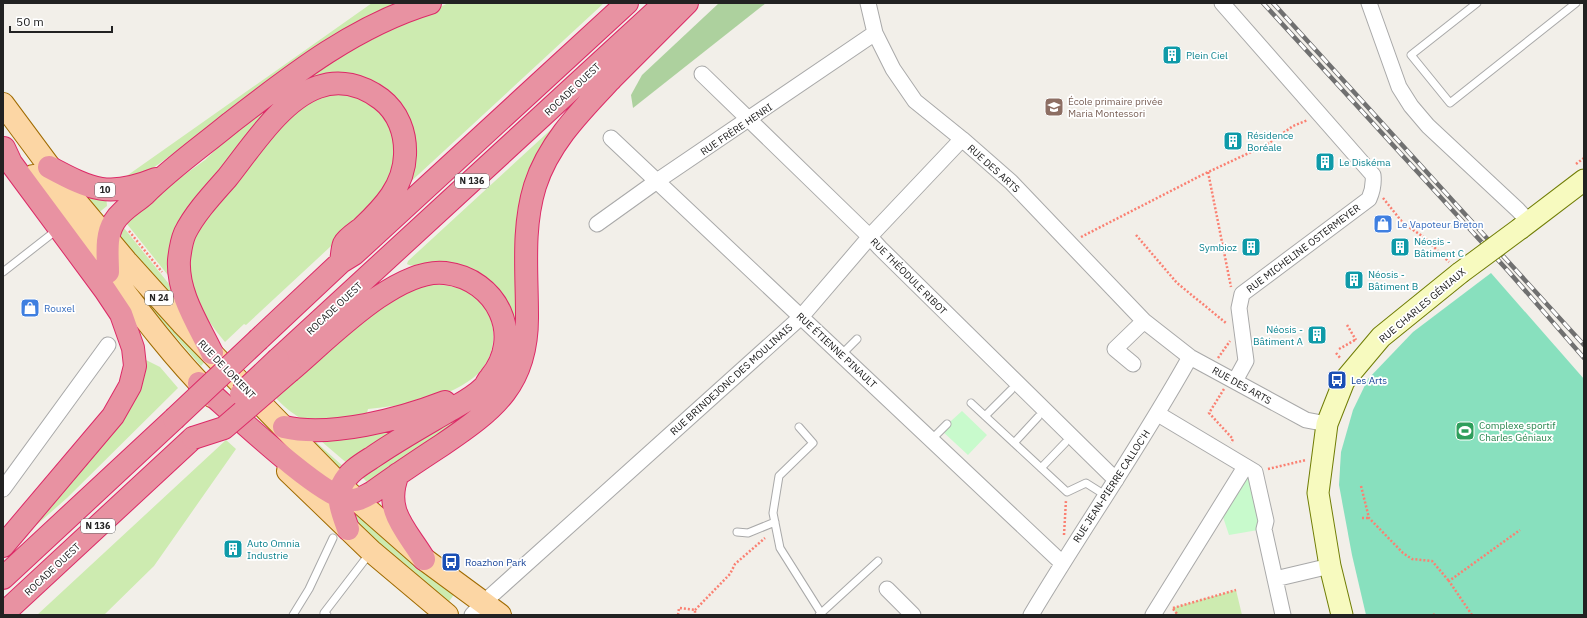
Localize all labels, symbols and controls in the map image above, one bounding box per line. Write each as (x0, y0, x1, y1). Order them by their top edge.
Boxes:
scale bar (10, 8, 112, 34)
text: 50 m (16, 14, 44, 29)
building icon: Plein Ciel (1161, 44, 1183, 66)
place label: Plein Ciel (1186, 49, 1228, 62)
street label: ROCADE OUEST (542, 60, 603, 119)
place label: École primaire privée Maria Montessori (1068, 95, 1163, 120)
school or university icon: École primaire privée Maria Montessori (1043, 96, 1065, 118)
street label: RUE FRÈRE HENRI (698, 101, 775, 158)
place label: Résidence Boréale (1247, 129, 1294, 154)
building icon: Résidence Boréale (1222, 130, 1244, 152)
street label: RUE DES ARTS (965, 141, 1023, 195)
building icon: Le Diskéma (1314, 151, 1336, 173)
place label: Le Diskéma (1339, 156, 1391, 169)
road number: N 136 (455, 174, 489, 188)
road number: 10 (95, 183, 115, 197)
street label: RUE MICHELINE OSTERMEYER (1244, 201, 1363, 296)
shop icon: Le Vapoteur Breton (1372, 213, 1394, 235)
place label: Le Vapoteur Breton (1397, 218, 1483, 231)
street label: RUE THÉODULE RIBOT (868, 235, 950, 318)
place label: Néosis - Bâtiment C (1414, 235, 1464, 260)
building icon: Symbioz (1240, 236, 1262, 258)
building icon: Néosis - Bâtiment C (1389, 236, 1411, 258)
place label: Symbioz (1199, 241, 1237, 254)
street label: RUE CHARLES GÉNIAUX (1376, 265, 1468, 346)
place label: Néosis - Bâtiment B (1368, 268, 1418, 293)
building icon: Néosis - Bâtiment B (1343, 269, 1365, 291)
street label: ROCADE OUEST (304, 279, 365, 338)
road number: N 24 (145, 291, 173, 305)
shop icon: Rouxel (19, 297, 41, 319)
place label: Rouxel (44, 302, 75, 315)
street label: RUE ÉTIENNE PINAULT (794, 310, 880, 391)
street label: RUE BRINDEJONC DES MOULINAIS (667, 321, 795, 438)
place label: Néosis - Bâtiment A (1253, 323, 1304, 348)
building icon: Néosis - Bâtiment A (1306, 324, 1328, 346)
street label: RUE DE LORIENT (195, 337, 258, 402)
street label: RUE DES ARTS (1210, 364, 1274, 407)
bus stop icon: Les Arts (1326, 369, 1348, 391)
place label: Les Arts (1351, 374, 1387, 387)
place label: Complexe sportif Charles Géniaux (1479, 419, 1556, 444)
sports icon: Complexe sportif Charles Géniaux (1454, 420, 1476, 442)
street label: RUE JEAN-PIERRE CALLOC'H (1070, 427, 1153, 545)
road number: N 136 (81, 519, 115, 533)
place label: Auto Omnia Industrie (247, 537, 301, 562)
building icon: Auto Omnia Industrie (222, 538, 244, 560)
street label: ROCADE OUEST (22, 540, 83, 599)
bus stop icon: Roazhon Park (440, 551, 462, 573)
place label: Roazhon Park (465, 556, 527, 569)

